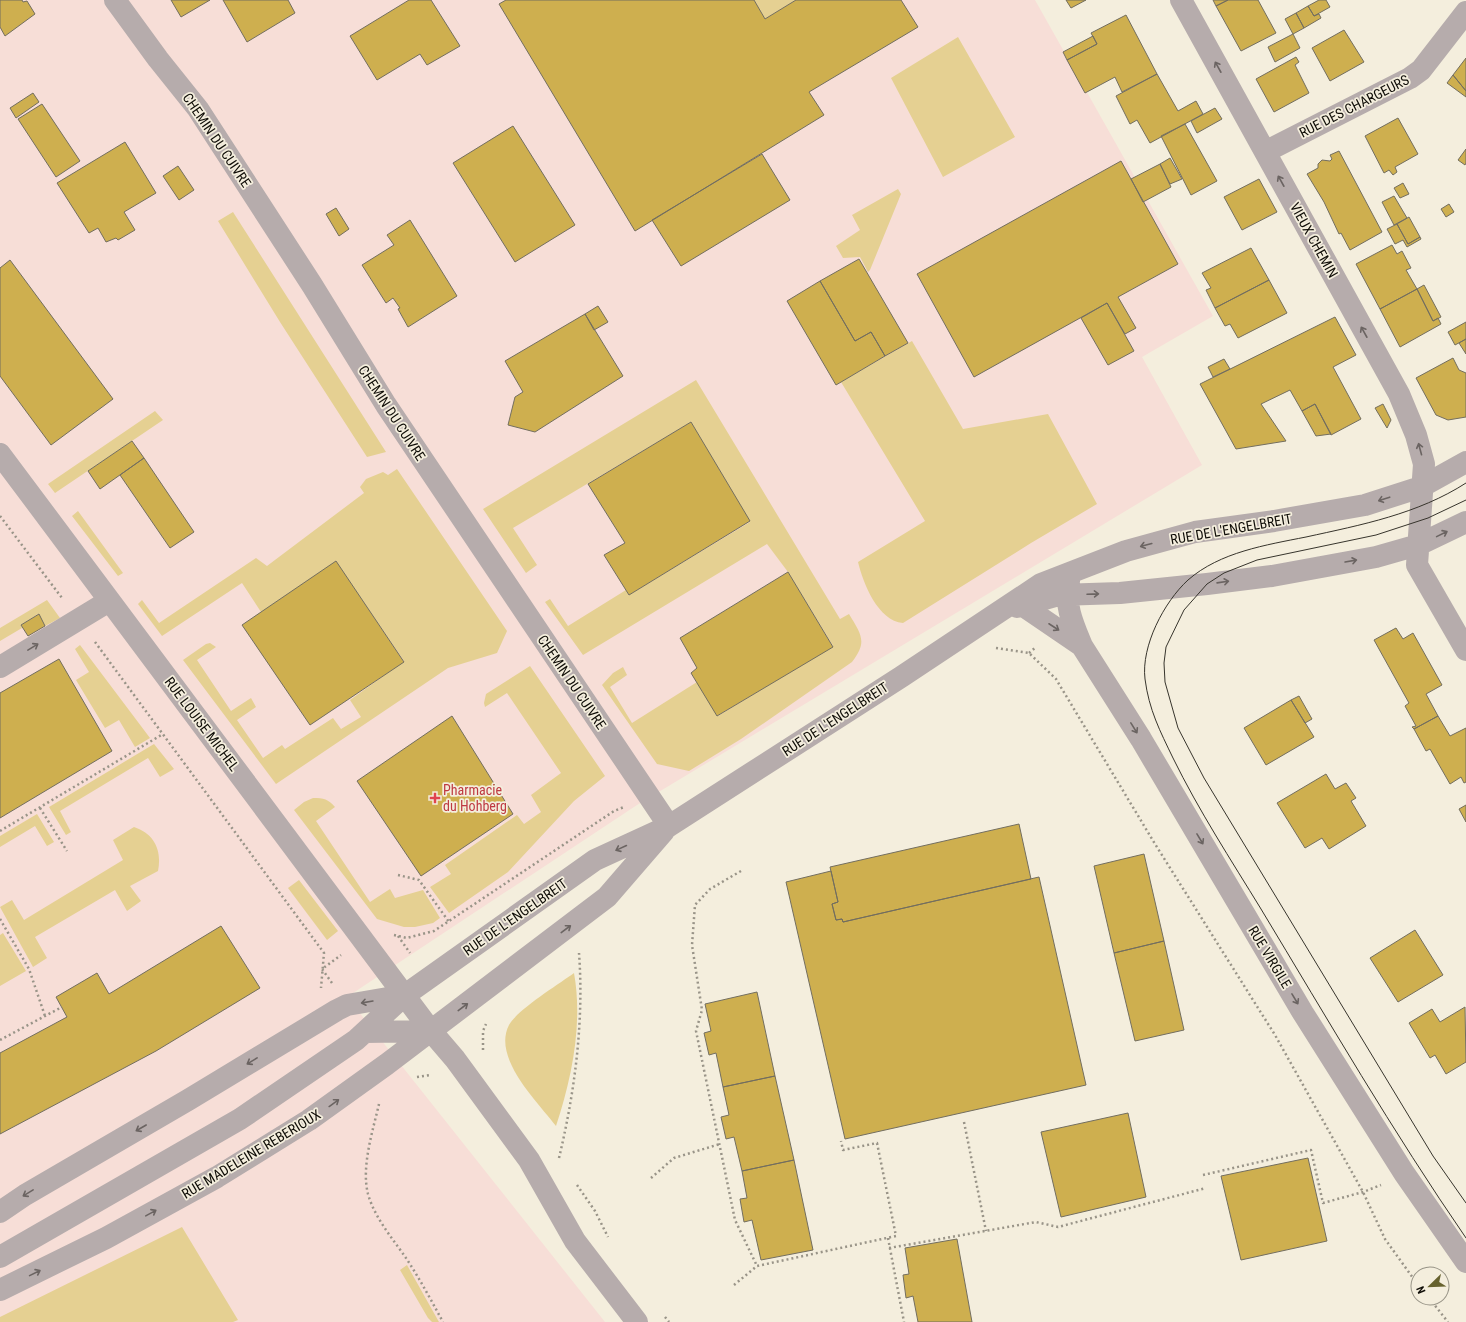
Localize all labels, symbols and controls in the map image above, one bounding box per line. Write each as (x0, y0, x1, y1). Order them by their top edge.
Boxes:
one-way arrow (1214, 62, 1222, 74)
street label: RUE DES CHARGEURS (1296, 71, 1412, 141)
street label: CHEMIN DU CUIVRE (180, 90, 254, 190)
one-way arrow (1277, 175, 1285, 187)
street label: VIEUX CHEMIN (1287, 200, 1341, 280)
one-way arrow (1360, 326, 1368, 338)
street label: CHEMIN DU CUIVRE (355, 362, 429, 464)
one-way arrow (1415, 443, 1423, 456)
one-way arrow (1378, 496, 1390, 504)
street label: RUE DE L'ENGELBREIT (1169, 510, 1293, 548)
one-way arrow (1436, 530, 1448, 537)
one-way arrow (1140, 542, 1153, 549)
one-way arrow (1344, 557, 1357, 565)
one-way arrow (1216, 578, 1229, 586)
one-way arrow (1086, 590, 1099, 597)
one-way arrow (1048, 624, 1060, 632)
street label: CHEMIN DU CUIVRE (535, 632, 609, 732)
one-way arrow (27, 643, 38, 651)
street label: RUE LOUISE MICHEL (162, 674, 243, 774)
street label: RUE DE L'ENGELBREIT (779, 679, 891, 759)
one-way arrow (1130, 722, 1138, 733)
place label: Pharmacie du Hohberg (443, 782, 507, 814)
marker: Pharmacie du Hohberg (430, 793, 440, 803)
one-way arrow (1197, 833, 1205, 845)
one-way arrow (615, 845, 627, 852)
street label: RUE DE L'ENGELBREIT (460, 875, 570, 959)
street label: RUE VIRGILE (1245, 923, 1295, 991)
one-way arrow (560, 924, 571, 933)
one-way arrow (1292, 993, 1300, 1005)
one-way arrow (360, 998, 373, 1006)
one-way arrow (457, 1003, 468, 1012)
one-way arrow (246, 1058, 258, 1066)
one-way arrow (328, 1099, 339, 1107)
street label: RUE MADELEINE REBERIOUX (179, 1106, 324, 1202)
one-way arrow (135, 1124, 147, 1132)
one-way arrow (23, 1189, 34, 1197)
one-way arrow (145, 1209, 157, 1217)
north arrow (1410, 1266, 1450, 1306)
one-way arrow (29, 1269, 41, 1276)
text: N (1414, 1284, 1429, 1295)

